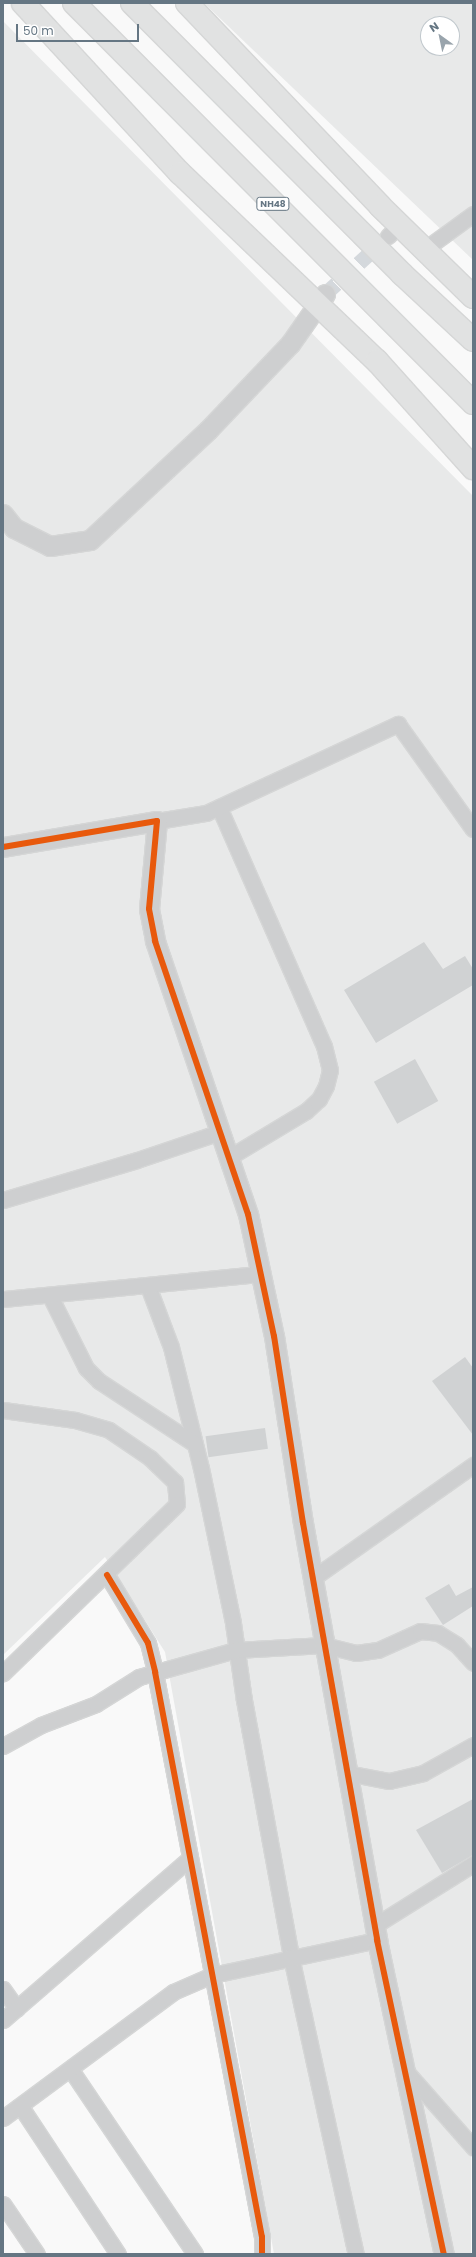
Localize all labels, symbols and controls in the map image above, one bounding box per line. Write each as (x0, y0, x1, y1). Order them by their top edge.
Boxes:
scale bar (18, 16, 141, 42)
north arrow (420, 16, 460, 56)
text: N (426, 18, 442, 36)
text: 50 m (23, 22, 54, 39)
road number: NH48 (256, 197, 290, 211)

